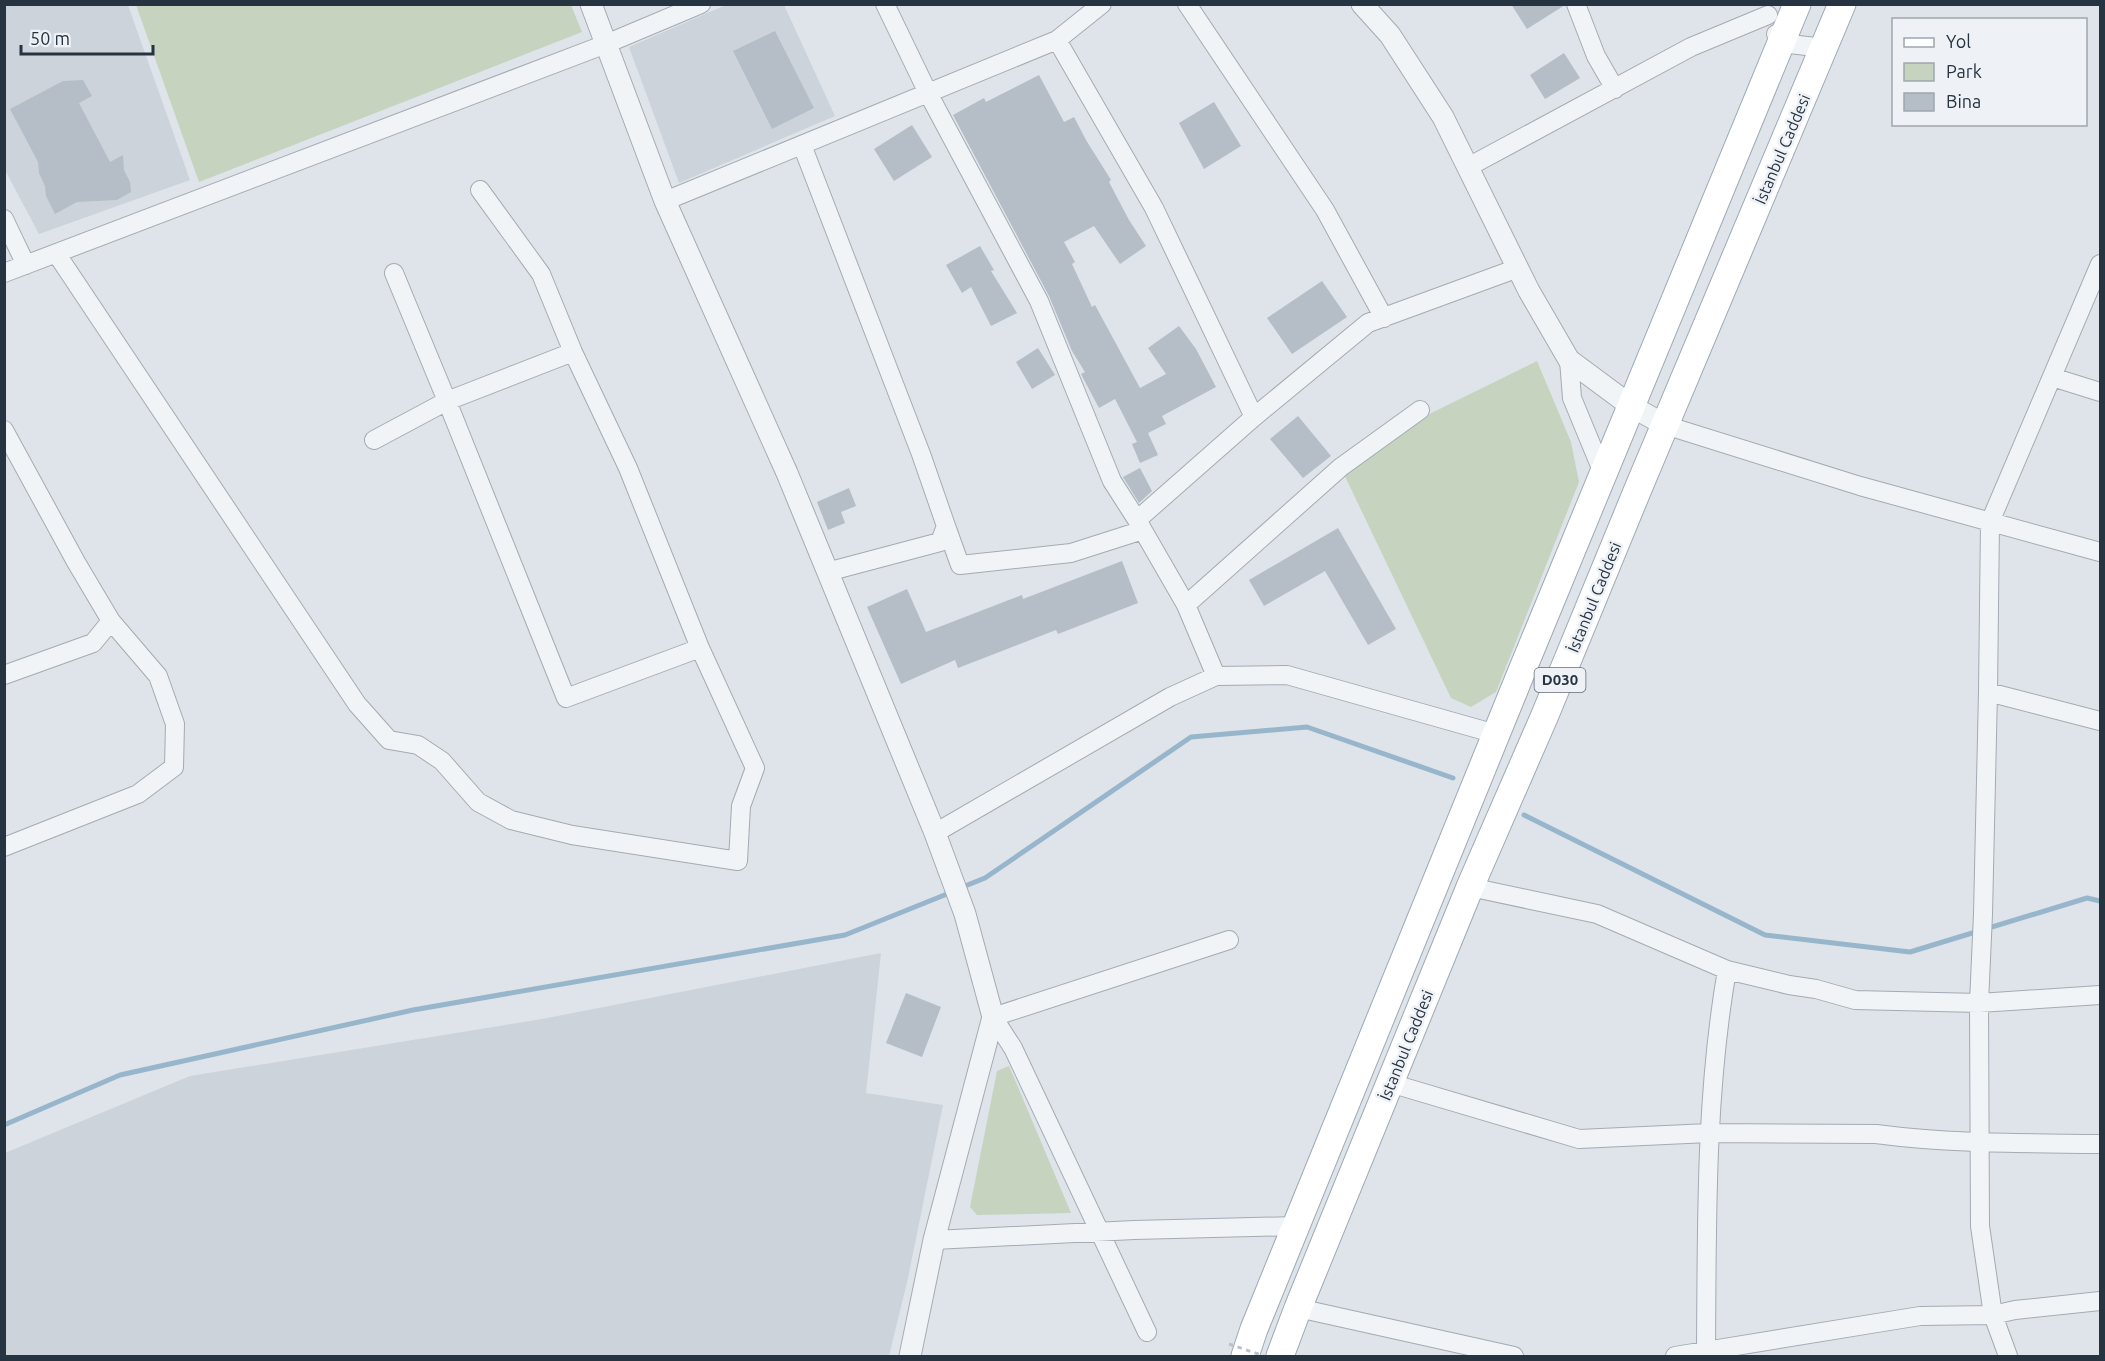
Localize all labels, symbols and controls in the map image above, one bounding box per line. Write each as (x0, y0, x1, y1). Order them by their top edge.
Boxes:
scale bar (21, 18, 153, 56)
legend (1892, 18, 2087, 126)
text: 50 m (30, 28, 70, 48)
text: Yol (1946, 31, 1971, 51)
text: Park (1946, 61, 1982, 81)
street label: İstanbul Caddesi (1751, 91, 1813, 207)
text: Bina (1946, 91, 1981, 111)
street label: İstanbul Caddesi (1564, 539, 1624, 655)
road number: D030 (1534, 668, 1586, 692)
street label: İstanbul Caddesi (1376, 987, 1436, 1103)

